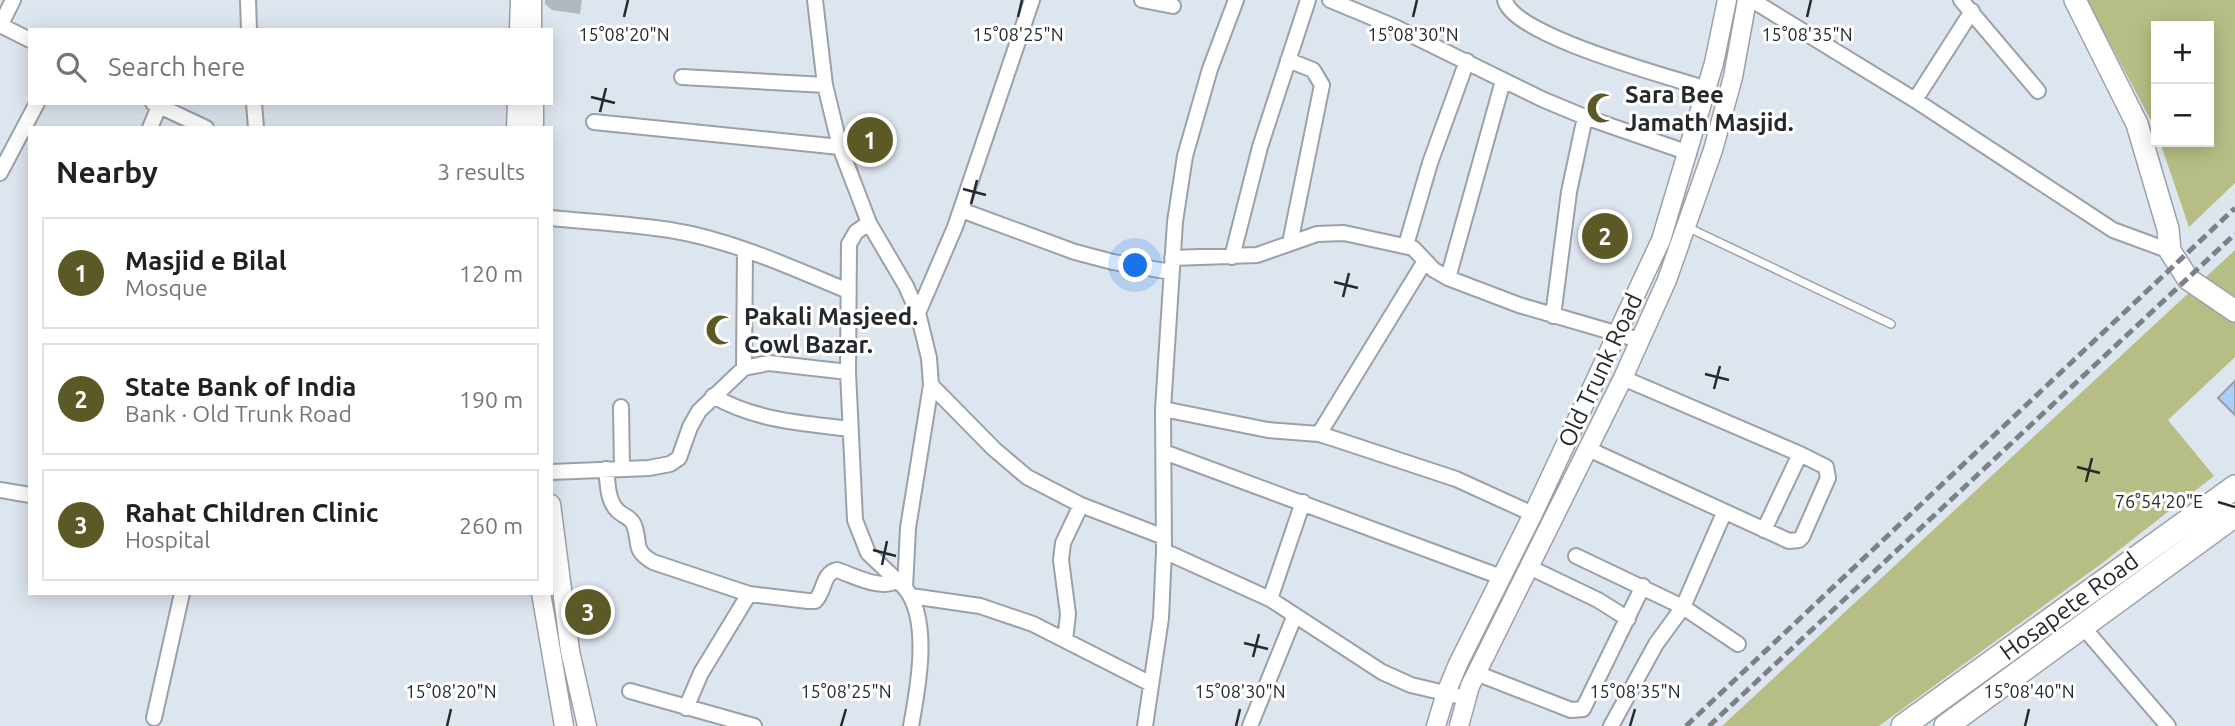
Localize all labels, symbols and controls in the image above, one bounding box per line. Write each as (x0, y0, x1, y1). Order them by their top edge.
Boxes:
map controls (2151, 21, 2214, 147)
button: + (2151, 21, 2214, 84)
text: 15°08'20"N (578, 24, 670, 44)
text: 15°08'25"N (972, 24, 1064, 44)
text: 15°08'30"N (1367, 24, 1459, 44)
text: 15°08'35"N (1761, 24, 1853, 44)
search box (28, 28, 553, 105)
icon: search (52, 48, 90, 86)
text: Search here (108, 52, 245, 81)
place label: Sara Bee Jamath Masjid. (1625, 81, 1794, 136)
button: − (2151, 84, 2214, 147)
mosque icon: Sara Bee Jamath Masjid. (1585, 91, 1619, 125)
pin: 1 (847, 114, 893, 166)
text: Nearby (56, 155, 158, 189)
text: 3 results (437, 159, 525, 184)
pin: 2 (1582, 210, 1628, 262)
text: Masjid e Bilal (125, 246, 287, 275)
your location (1118, 248, 1152, 282)
text: 1 (75, 261, 87, 286)
text: 120 m (459, 261, 523, 286)
text: Mosque (125, 275, 208, 300)
street label: Old Trunk Road (1553, 289, 1647, 451)
place label: Pakali Masjeed. Cowl Bazar. (744, 303, 918, 358)
mosque icon: Pakali Masjeed. Cowl Bazar. (704, 313, 738, 347)
text: State Bank of India (125, 372, 356, 401)
text: 2 (75, 387, 87, 412)
text: 190 m (459, 387, 523, 412)
text: Bank · Old Trunk Road (125, 401, 352, 426)
text: 76°54'20"E (2115, 491, 2203, 511)
text: Rahat Children Clinic (125, 498, 379, 527)
text: 3 (75, 513, 87, 538)
text: 260 m (459, 513, 523, 538)
text: Hospital (125, 527, 210, 552)
street label: Hosapete Road (1995, 547, 2143, 665)
pin: 3 (565, 586, 611, 638)
text: 15°08'20"N (405, 681, 497, 701)
text: 15°08'25"N (800, 681, 892, 701)
text: 15°08'30"N (1194, 681, 1286, 701)
text: 15°08'35"N (1589, 681, 1681, 701)
text: 15°08'40"N (1983, 681, 2075, 701)

